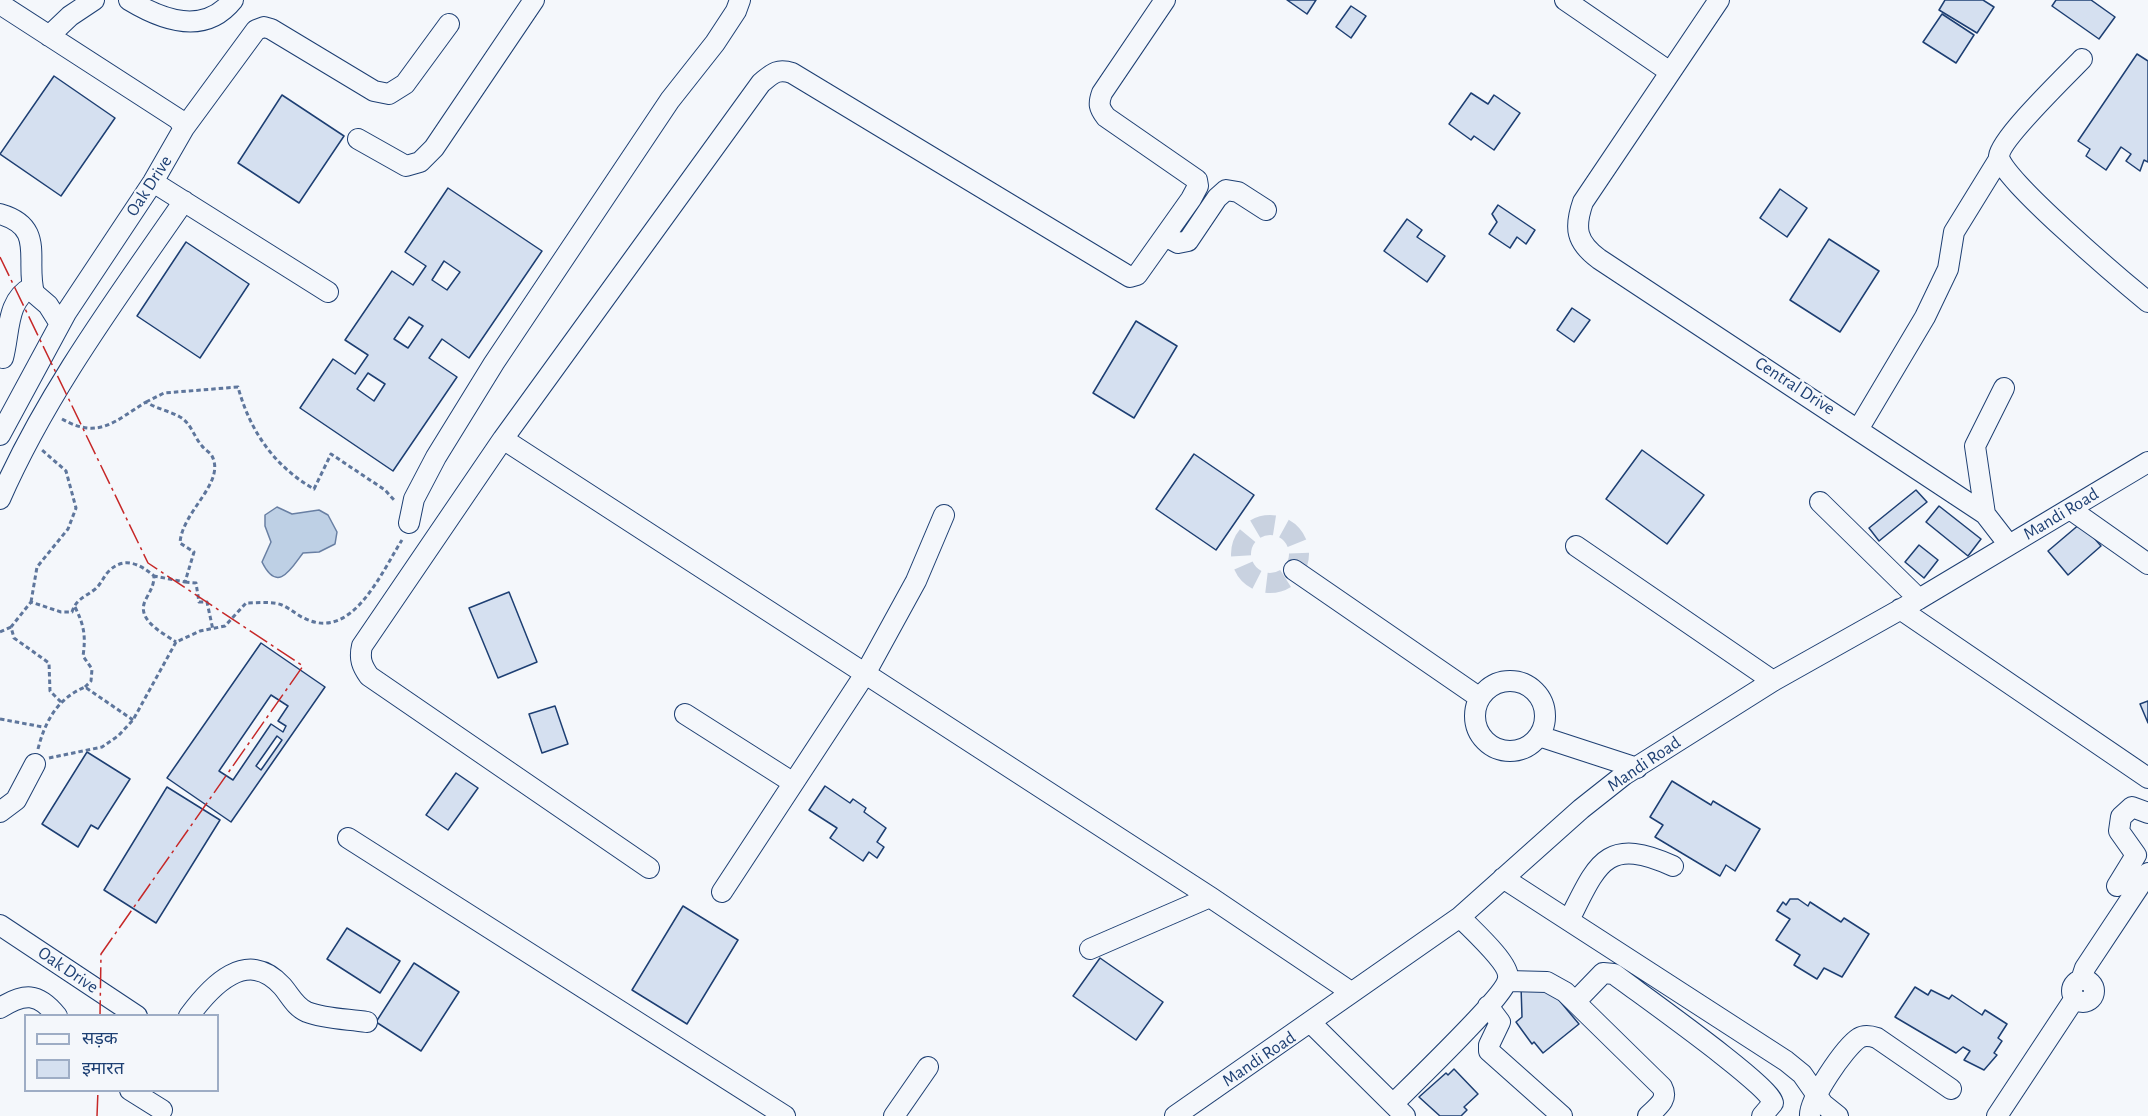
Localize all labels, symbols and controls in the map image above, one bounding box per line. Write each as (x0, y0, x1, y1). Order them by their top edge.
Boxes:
street label: Oak Drive (121, 151, 177, 221)
street label: Central Drive (1751, 352, 1839, 420)
street label: Mandi Road (2019, 483, 2103, 545)
street label: Mandi Road (1603, 732, 1685, 796)
street label: Oak Drive (34, 942, 102, 998)
legend (24, 1014, 219, 1092)
street label: Mandi Road (1218, 1027, 1300, 1091)
text: सड़क (82, 1030, 118, 1048)
text: इमारत (82, 1060, 124, 1078)

